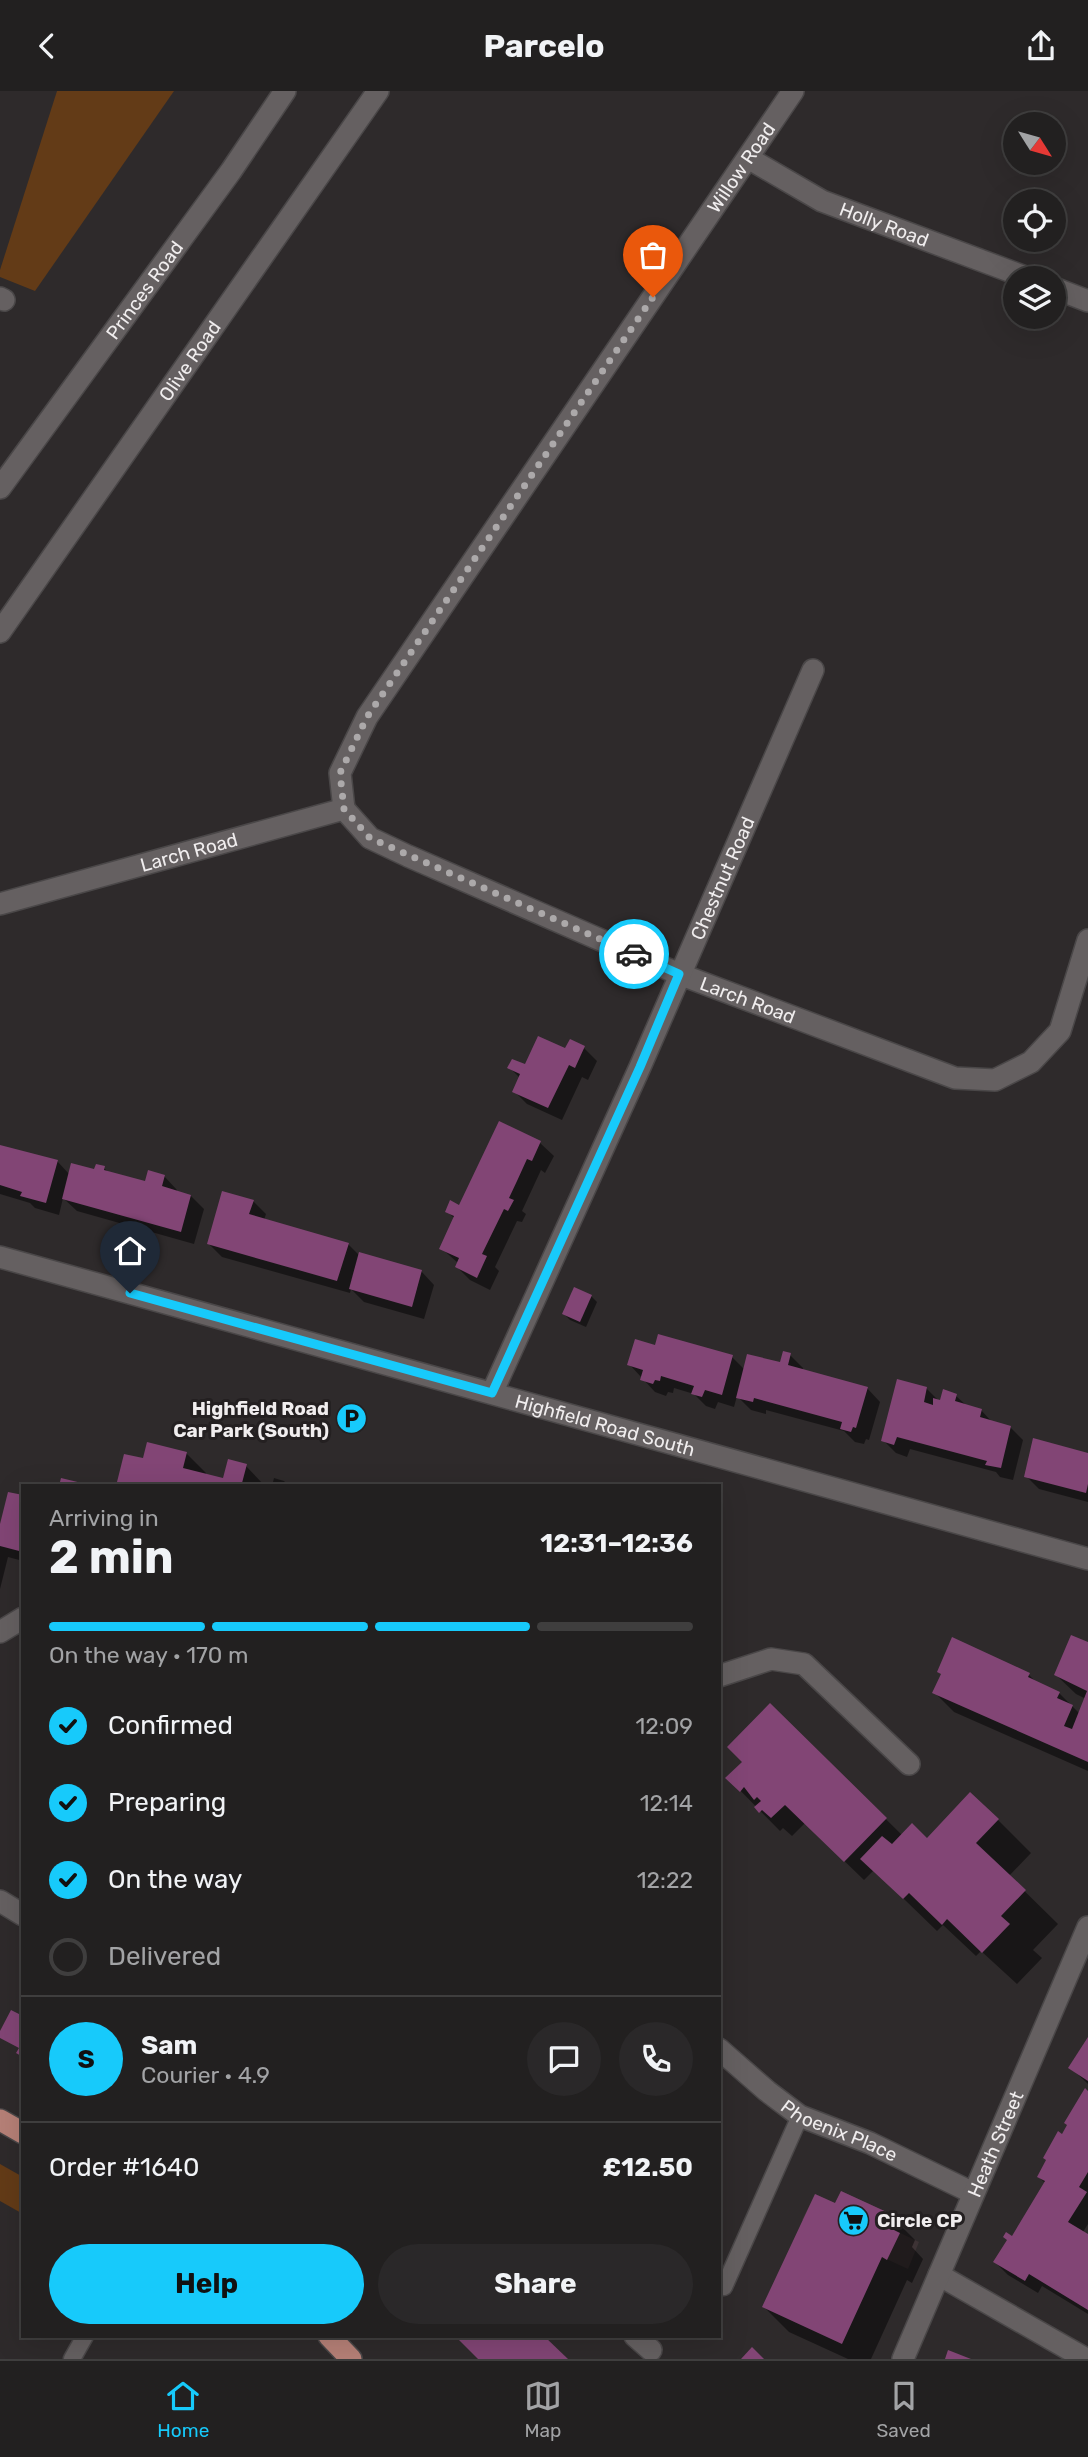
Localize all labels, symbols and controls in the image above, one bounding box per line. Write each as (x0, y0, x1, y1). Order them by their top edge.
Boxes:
icon: back (28, 27, 66, 65)
text: Parcelo (483, 27, 605, 65)
icon: share (1022, 27, 1060, 65)
north arrow (1003, 112, 1066, 175)
map controls (1003, 112, 1066, 329)
street label: Willow Road (702, 118, 780, 217)
button: locate (1003, 189, 1066, 252)
street label: Holly Road (836, 198, 932, 252)
pin (623, 225, 683, 297)
icon: bag (634, 236, 672, 274)
street label: Princes Road (101, 237, 188, 344)
button: layers (1003, 266, 1066, 329)
street label: Olive Road (154, 316, 226, 406)
street label: Chestnut Road (686, 813, 760, 944)
street label: Larch Road (138, 828, 240, 877)
courier (599, 919, 669, 989)
icon: car (615, 935, 653, 973)
street label: Larch Road (697, 972, 798, 1029)
pin (100, 1221, 160, 1293)
icon: home (111, 1232, 149, 1270)
street label: Highfield Road South (513, 1390, 697, 1461)
place label: Highfield Road Car Park (South) (173, 1397, 329, 1442)
parking icon: Highfield Road Car Park (South) (335, 1402, 369, 1436)
text: Arriving in (49, 1504, 159, 1532)
text: 12:31–12:36 (540, 1528, 693, 1559)
text: 2 min (49, 1530, 174, 1585)
text: On the way · 170 m (49, 1641, 248, 1669)
icon: check (49, 1707, 87, 1745)
text: Confirmed (108, 1710, 233, 1741)
text: 12:09 (636, 1712, 693, 1740)
icon: check (49, 1784, 87, 1822)
text: Preparing (108, 1787, 226, 1818)
text: 12:14 (640, 1789, 693, 1817)
icon: check (49, 1861, 87, 1899)
text: On the way (108, 1864, 242, 1895)
text: 12:22 (637, 1866, 693, 1894)
text: Delivered (108, 1941, 221, 1972)
button: chat (527, 2022, 601, 2096)
button: phone (619, 2022, 693, 2096)
text: Sam (141, 2030, 197, 2061)
text: S (77, 2044, 95, 2075)
text: Courier · 4.9 (141, 2061, 270, 2089)
street label: Heath Street (963, 2087, 1029, 2201)
street label: Phoenix Place (776, 2095, 901, 2167)
text: Order #1640 (49, 2152, 199, 2183)
text: £12.50 (603, 2152, 693, 2183)
supermarket icon: Circle CP (837, 2203, 871, 2237)
place label: Circle CP (877, 2209, 963, 2232)
button: Help (49, 2244, 364, 2324)
button: Share (378, 2244, 693, 2324)
tab: Home (157, 2377, 209, 2442)
tab: Map (524, 2377, 562, 2442)
tab: Saved (876, 2377, 931, 2442)

